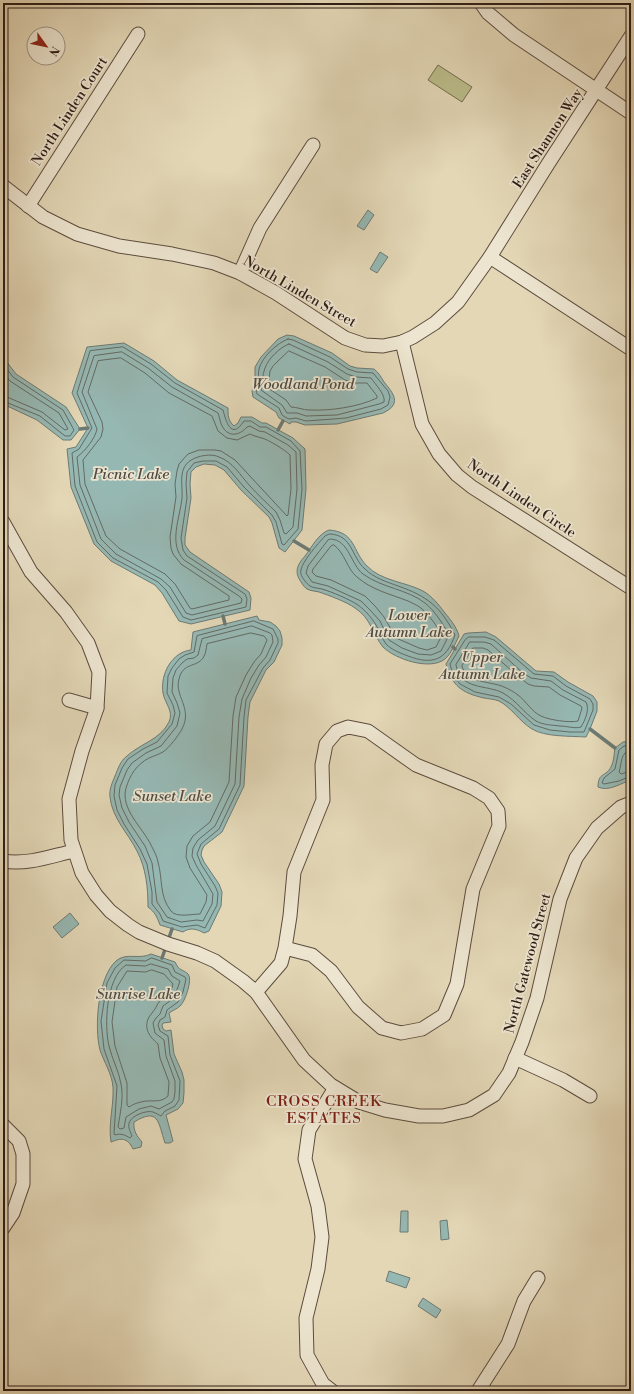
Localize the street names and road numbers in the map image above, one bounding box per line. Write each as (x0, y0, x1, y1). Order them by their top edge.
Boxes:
street label: North Linden Court (28, 54, 112, 169)
street label: East Shannon Way (509, 85, 587, 192)
street label: North Linden Street (240, 252, 359, 332)
street label: North Linden Circle (463, 456, 579, 542)
street label: North Gatewood Street (501, 891, 555, 1035)

